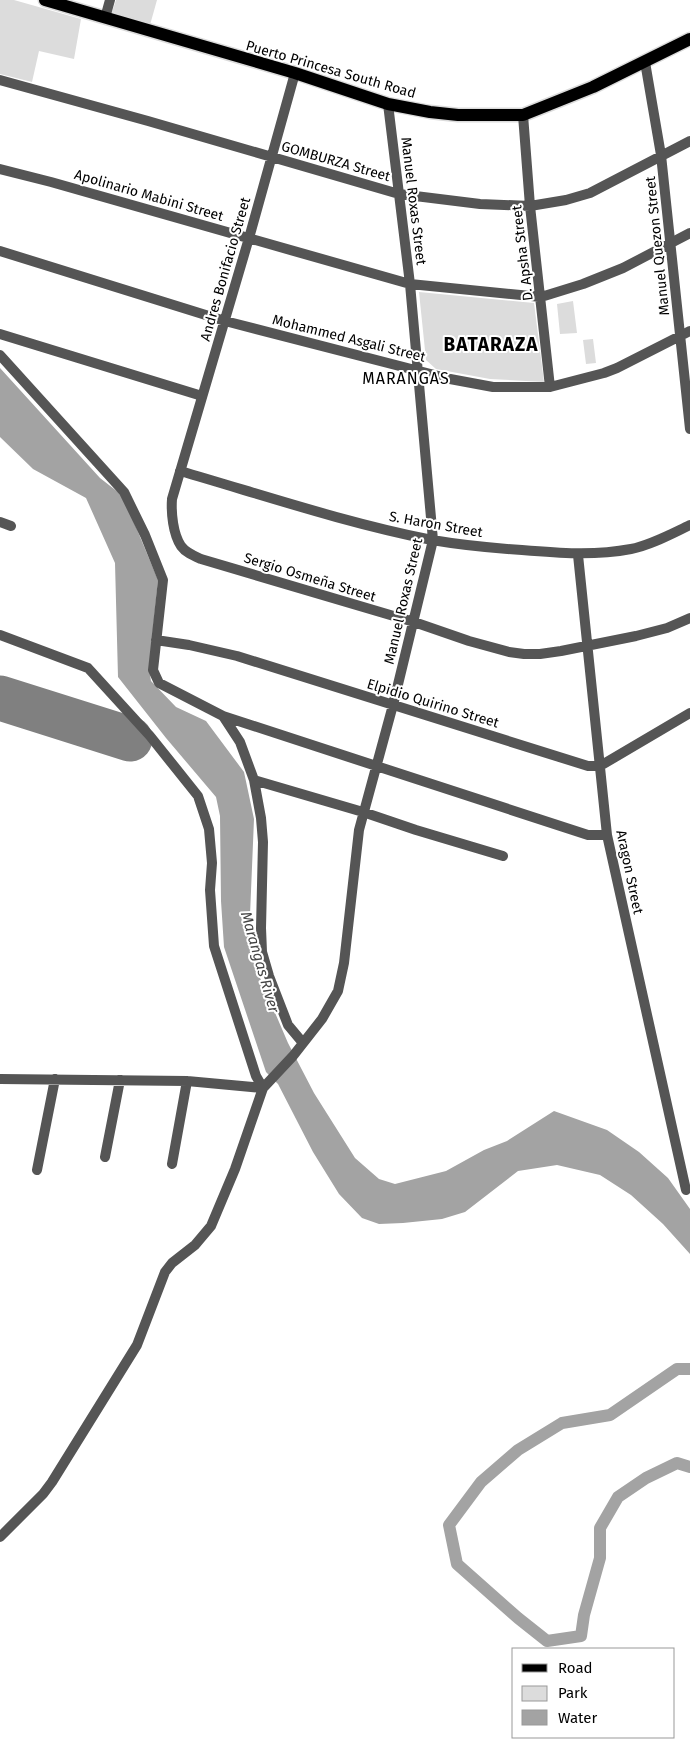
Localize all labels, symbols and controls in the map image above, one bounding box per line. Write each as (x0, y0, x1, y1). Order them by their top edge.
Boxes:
street label: Puerto Princesa South Road (244, 37, 418, 102)
street label: Manuel Roxas Street (397, 136, 430, 267)
street label: GOMBURZA Street (279, 138, 393, 185)
street label: Apolinario Mabini Street (72, 166, 226, 225)
street label: Manuel Quezon Street (642, 175, 673, 316)
street label: Andres Bonifacio Street (197, 194, 254, 343)
street label: D. Apsha Street (508, 203, 537, 302)
street label: Mohammed Asgali Street (270, 311, 428, 366)
district label: BATARAZA (444, 333, 538, 356)
district label: MARANGAS (362, 369, 450, 388)
street label: S. Haron Street (388, 508, 485, 541)
street label: Manuel Roxas Street (381, 535, 426, 666)
street label: Sergio Osmeña Street (242, 549, 379, 606)
street label: Elpidio Quirino Street (365, 675, 502, 732)
street label: Aragon Street (612, 828, 647, 917)
water label: Marangas River (237, 909, 283, 1016)
legend (512, 1648, 675, 1738)
text: Road (558, 1659, 593, 1677)
text: Park (558, 1684, 588, 1702)
text: Water (558, 1709, 597, 1727)

